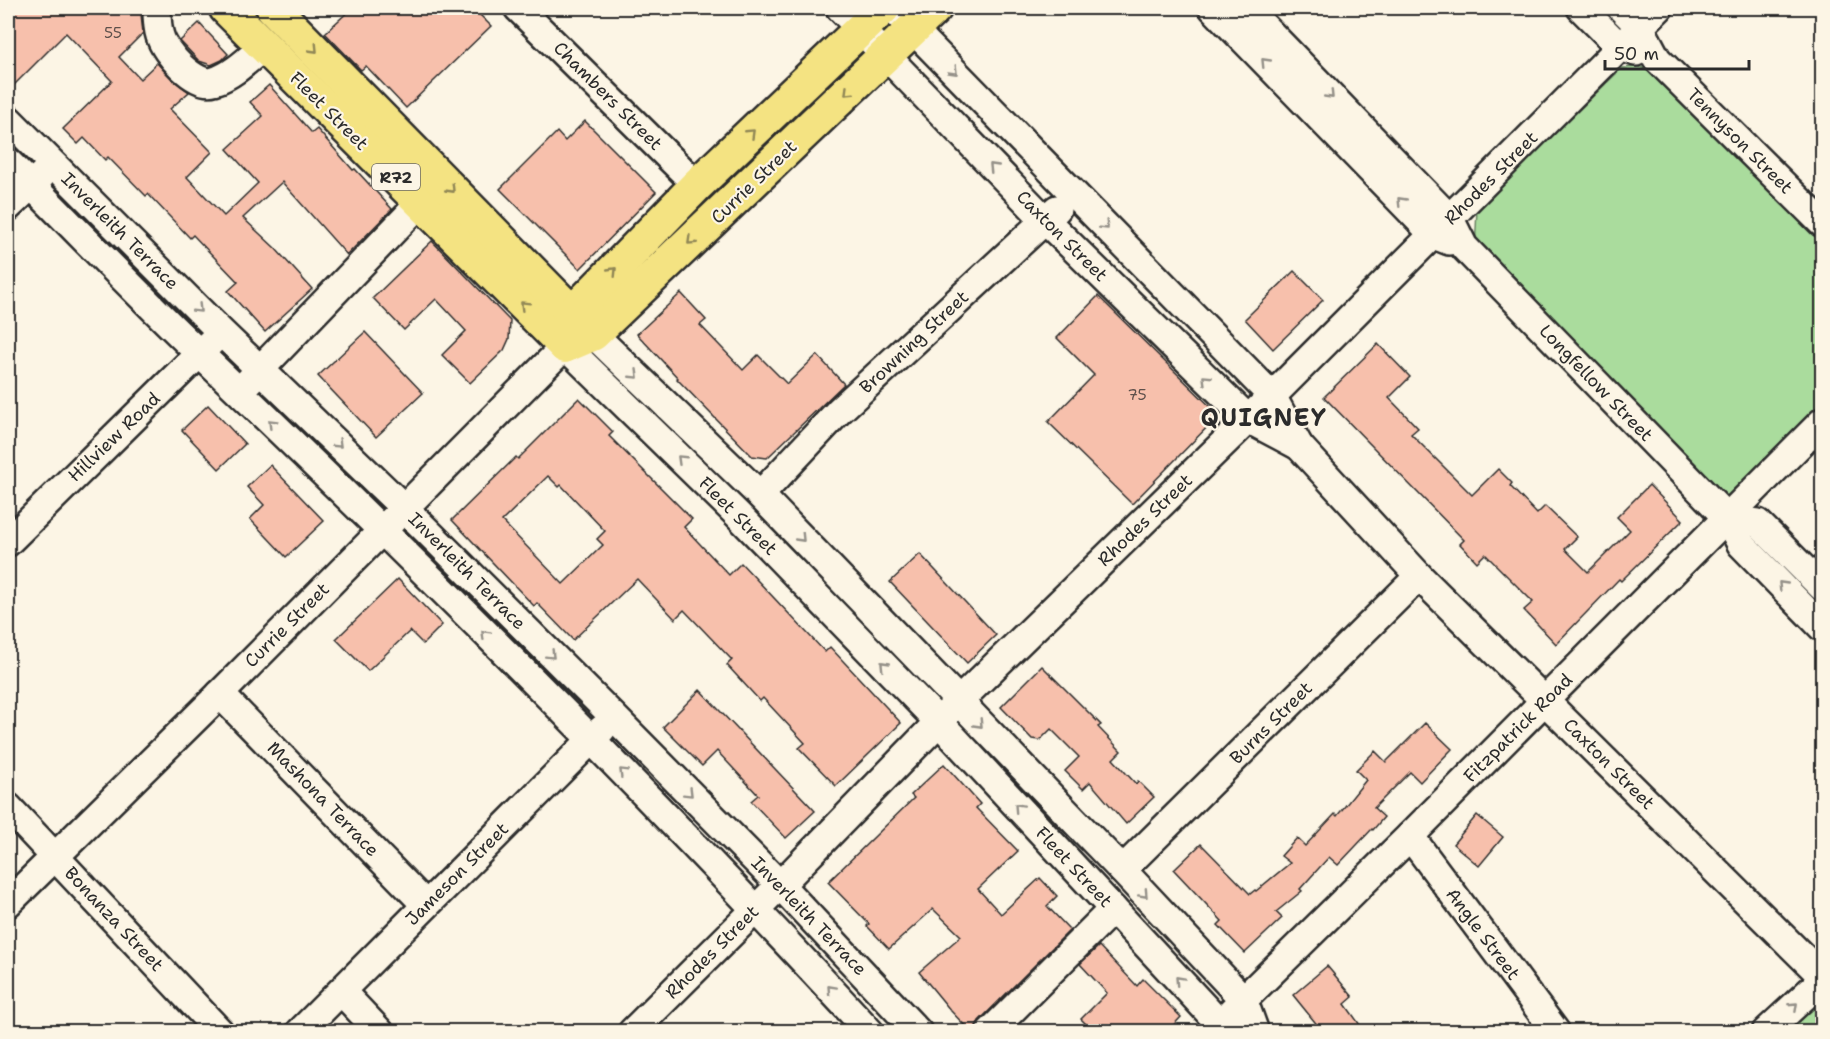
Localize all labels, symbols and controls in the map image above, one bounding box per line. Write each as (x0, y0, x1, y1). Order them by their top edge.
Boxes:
house number: 55 (104, 23, 122, 43)
scale bar (1605, 33, 1749, 71)
street label: Chambers Street (548, 36, 668, 156)
one-way arrow (307, 42, 318, 53)
text: 50 m (1614, 42, 1659, 66)
one-way arrow (1262, 58, 1273, 69)
one-way arrow (947, 65, 958, 75)
street label: Fleet Street (284, 66, 374, 156)
street label: Tennyson Street (1682, 83, 1798, 199)
one-way arrow (844, 85, 854, 96)
one-way arrow (1323, 87, 1334, 98)
street label: Rhodes Street (1439, 126, 1543, 230)
one-way arrow (745, 129, 755, 140)
street label: Currie Street (706, 135, 802, 229)
road number: R72 (372, 164, 420, 190)
one-way arrow (990, 164, 1001, 175)
street label: Inverleith Terrace (56, 167, 184, 295)
one-way arrow (443, 181, 454, 192)
street label: Caxton Street (1011, 185, 1113, 287)
one-way arrow (1397, 198, 1408, 208)
one-way arrow (1097, 218, 1108, 229)
one-way arrow (688, 234, 698, 245)
one-way arrow (606, 267, 617, 277)
street label: Browning Street (854, 285, 974, 399)
one-way arrow (520, 301, 531, 312)
one-way arrow (191, 302, 201, 313)
street label: Longfellow Street (1534, 319, 1658, 447)
one-way arrow (629, 368, 639, 379)
one-way arrow (1203, 375, 1214, 386)
house number: 75 (1127, 385, 1147, 405)
street label: Hillview Road (63, 387, 165, 487)
district label: QUIGNEY (1201, 402, 1327, 434)
one-way arrow (269, 419, 280, 430)
one-way arrow (332, 437, 342, 448)
one-way arrow (678, 456, 689, 467)
street label: Rhodes Street (1092, 468, 1198, 571)
street label: Fleet Street (693, 471, 783, 561)
street label: Inverleith Terrace (403, 507, 531, 635)
one-way arrow (793, 530, 804, 541)
street label: Currie Street (239, 577, 335, 673)
one-way arrow (1778, 582, 1789, 593)
one-way arrow (482, 631, 493, 642)
one-way arrow (544, 648, 555, 659)
one-way arrow (880, 662, 891, 673)
street label: Fitzpatrick Road (1458, 668, 1578, 788)
street label: Burns Street (1224, 676, 1318, 770)
street label: Caxton Street (1558, 713, 1660, 815)
one-way arrow (972, 716, 983, 727)
street label: Mashona Terrace (262, 736, 384, 862)
one-way arrow (619, 769, 630, 780)
one-way arrow (682, 787, 693, 797)
one-way arrow (1014, 803, 1025, 814)
street label: Jameson Street (400, 817, 514, 931)
street label: Fleet Street (1030, 822, 1118, 913)
street label: Inverleith Terrace (746, 851, 872, 981)
street label: Bonanza Street (59, 861, 169, 977)
street label: Angle Street (1441, 883, 1526, 985)
one-way arrow (1137, 886, 1148, 897)
street label: Rhodes Street (660, 900, 764, 1004)
one-way arrow (1176, 976, 1187, 987)
one-way arrow (827, 985, 838, 995)
one-way arrow (1788, 1002, 1798, 1013)

